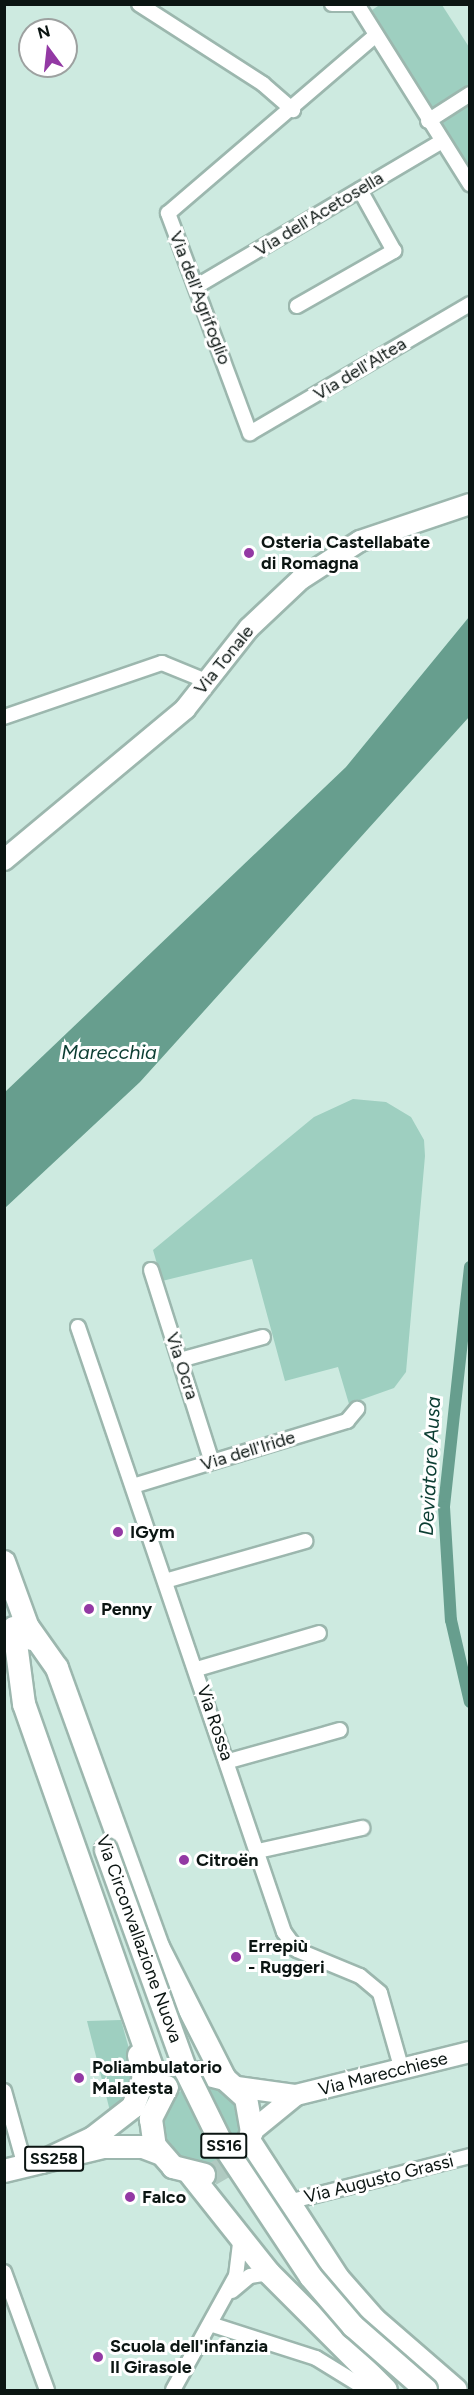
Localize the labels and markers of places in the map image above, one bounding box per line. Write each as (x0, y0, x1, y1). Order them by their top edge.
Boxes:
place label: Osteria Castellabate di Romagna (261, 532, 430, 574)
marker: Osteria Castellabate di Romagna (242, 546, 256, 560)
place label: IGym (130, 1521, 175, 1543)
marker: IGym (111, 1525, 125, 1539)
place label: Penny (101, 1598, 152, 1620)
marker: Penny (82, 1602, 96, 1616)
place label: Citroën (196, 1849, 259, 1871)
marker: Citroën (177, 1853, 191, 1867)
place label: Errepiù - Ruggeri (248, 1936, 325, 1978)
marker: Errepiù - Ruggeri (229, 1950, 243, 1964)
place label: Poliambulatorio Malatesta (92, 2057, 222, 2100)
marker: Poliambulatorio Malatesta (70, 2069, 88, 2087)
place label: Falco (142, 2186, 186, 2208)
marker: Falco (123, 2190, 137, 2204)
place label: Scuola dell'infanzia Il Girasole (110, 2336, 268, 2378)
marker: Scuola dell'infanzia Il Girasole (91, 2350, 105, 2364)

